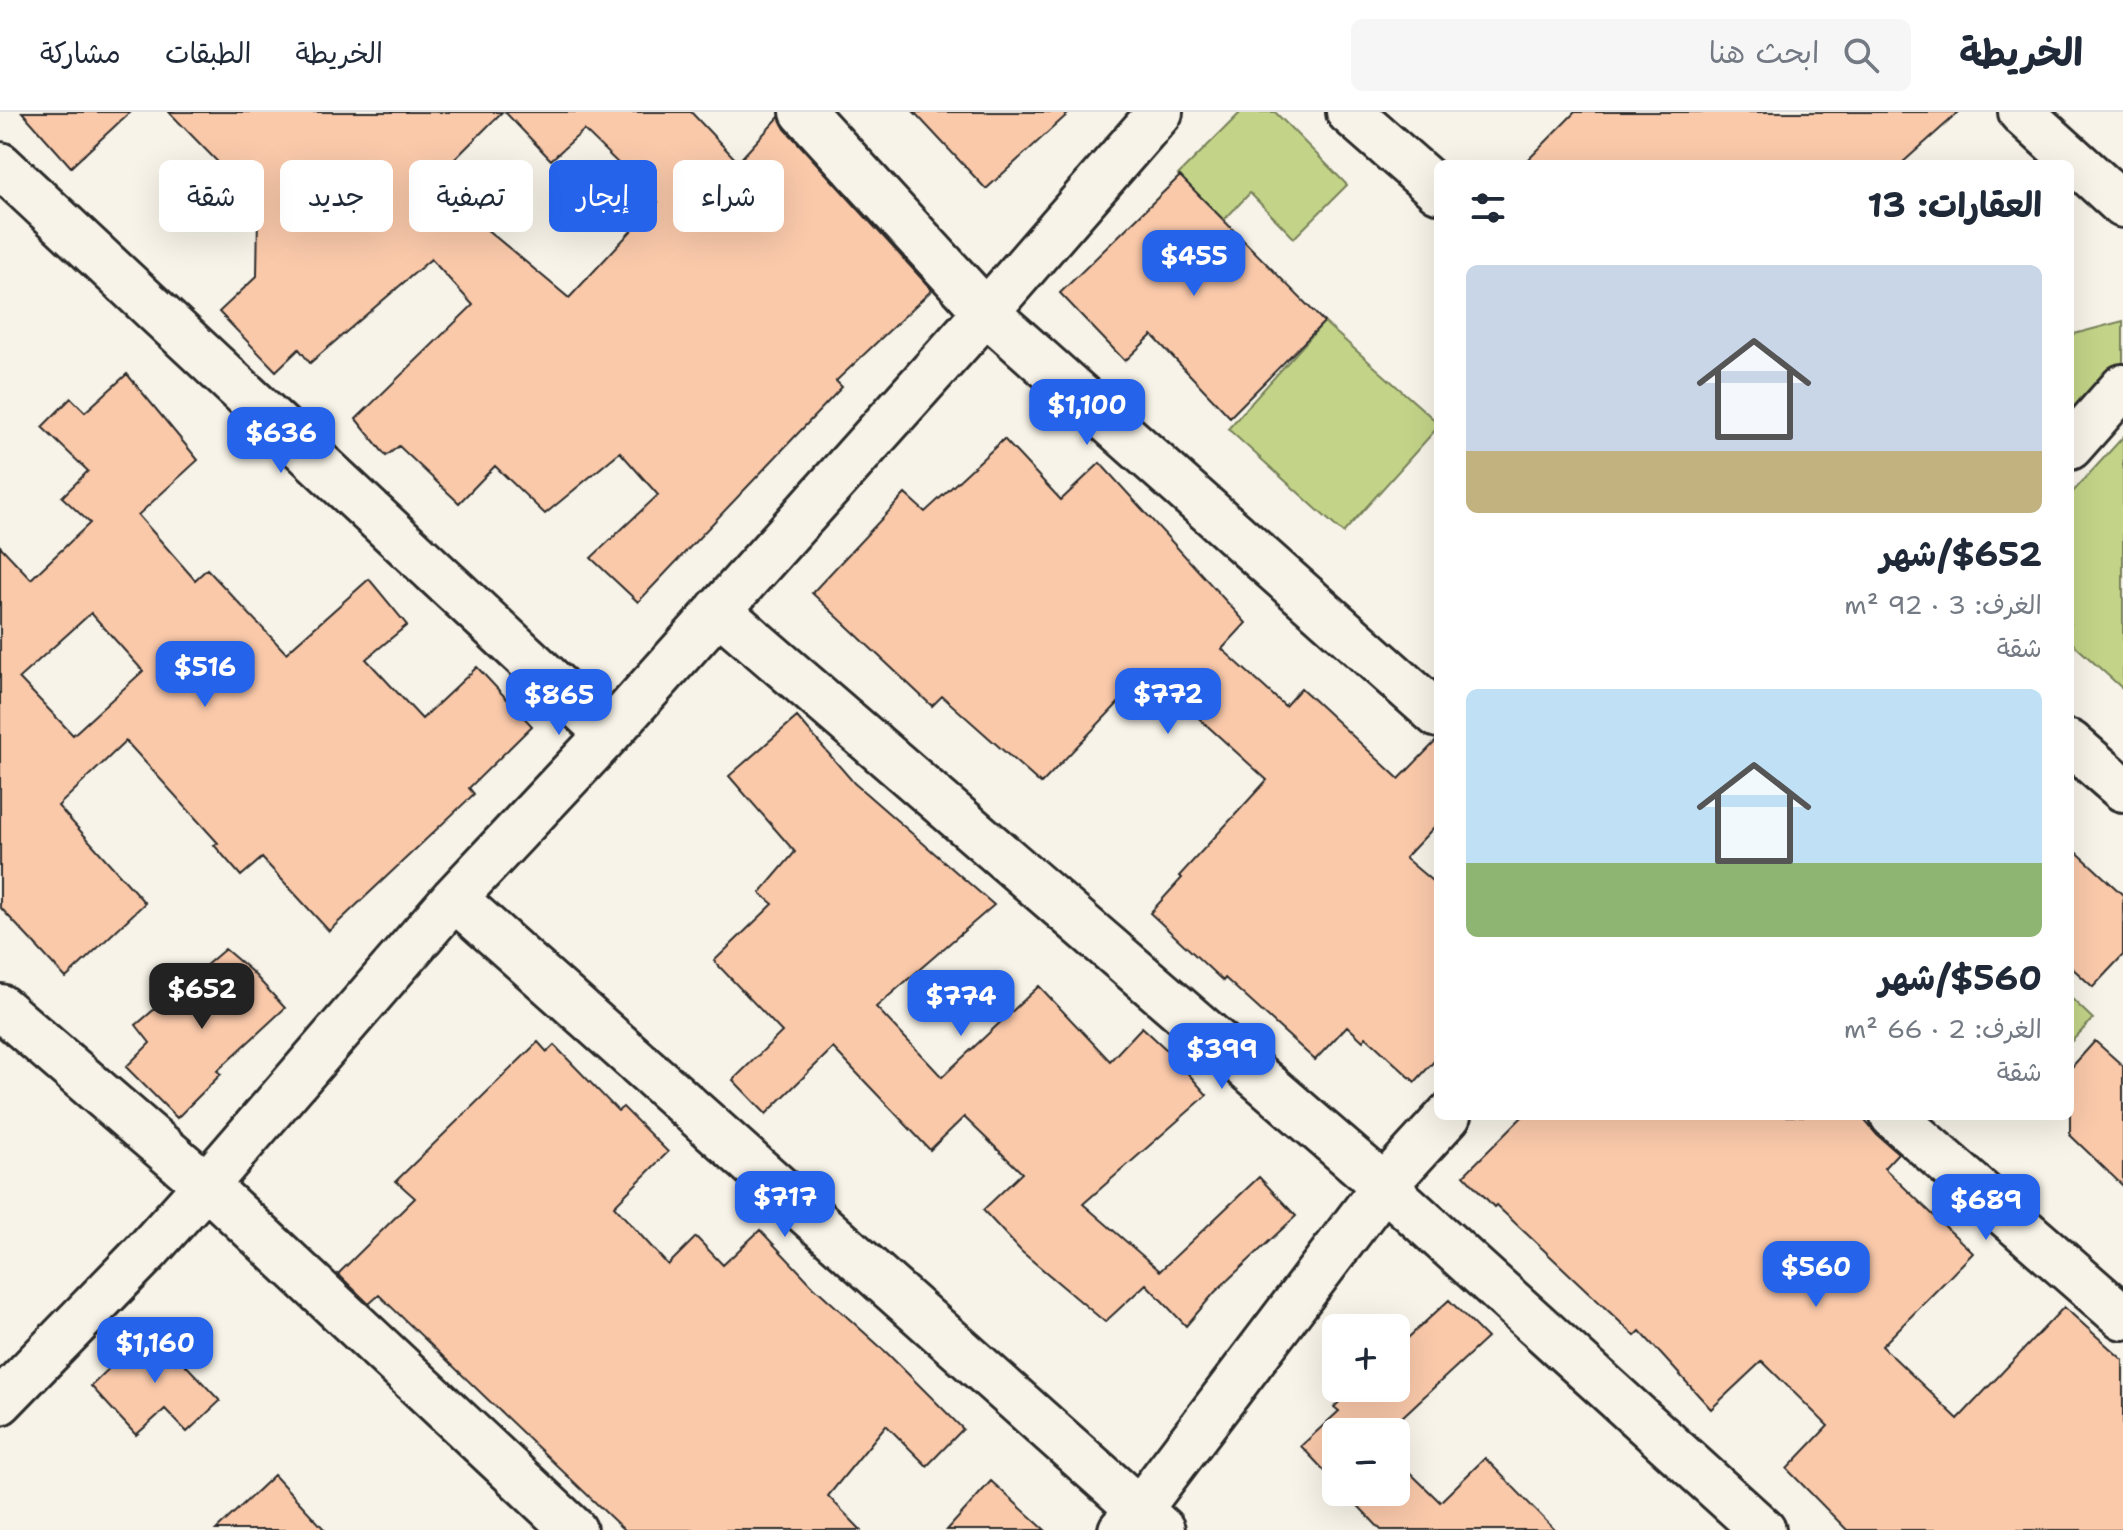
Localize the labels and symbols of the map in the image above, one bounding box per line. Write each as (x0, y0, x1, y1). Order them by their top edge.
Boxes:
pin: $455 (1147, 230, 1241, 298)
pin: $1,100 (1022, 379, 1152, 447)
pin: $636 (234, 407, 328, 475)
pin: $516 (158, 641, 252, 709)
pin: $772 (1121, 668, 1215, 736)
pin: $865 (512, 669, 606, 737)
pin: $652 (155, 963, 249, 1031)
pin: $774 (914, 970, 1008, 1038)
pin: $399 (1175, 1023, 1269, 1091)
pin: $717 (738, 1171, 832, 1239)
pin: $689 (1939, 1174, 2033, 1242)
pin: $560 (1769, 1241, 1863, 1309)
pin: $1,160 (90, 1317, 220, 1385)

